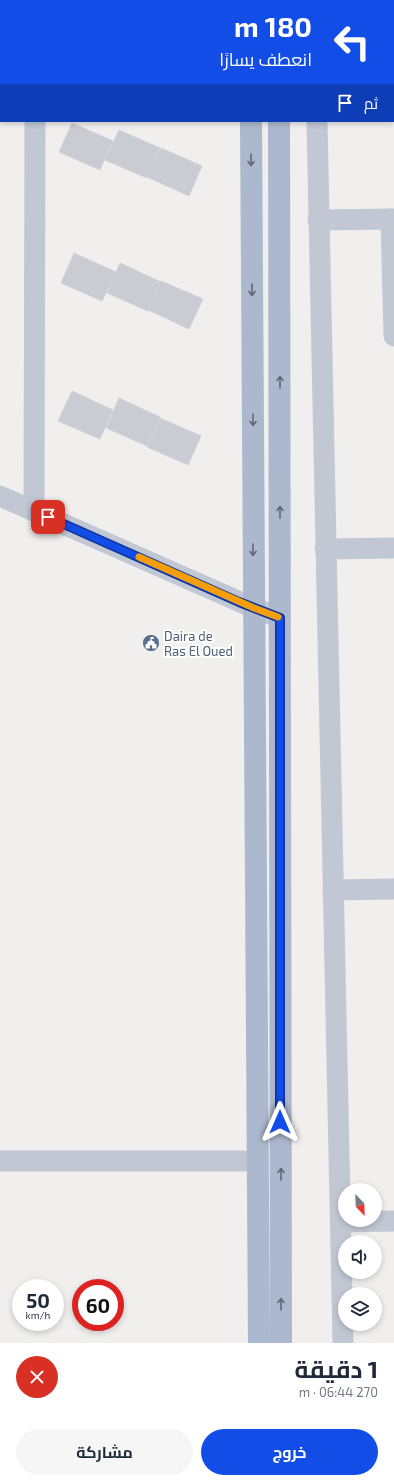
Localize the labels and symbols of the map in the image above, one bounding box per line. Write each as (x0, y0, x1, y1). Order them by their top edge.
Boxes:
one-way arrow (247, 153, 255, 166)
one-way arrow (248, 283, 256, 296)
one-way arrow (276, 376, 284, 389)
one-way arrow (249, 413, 257, 426)
pin (31, 500, 65, 534)
one-way arrow (276, 506, 284, 519)
one-way arrow (250, 543, 257, 556)
place label: Daira de Ras El Oued (164, 628, 233, 659)
public building icon: Daira de Ras El Oued (141, 633, 161, 653)
position arrow (259, 1101, 301, 1143)
one-way arrow (277, 1168, 285, 1181)
north arrow (338, 1183, 382, 1227)
speed limit sign: 60 (72, 1279, 124, 1331)
one-way arrow (277, 1298, 285, 1311)

